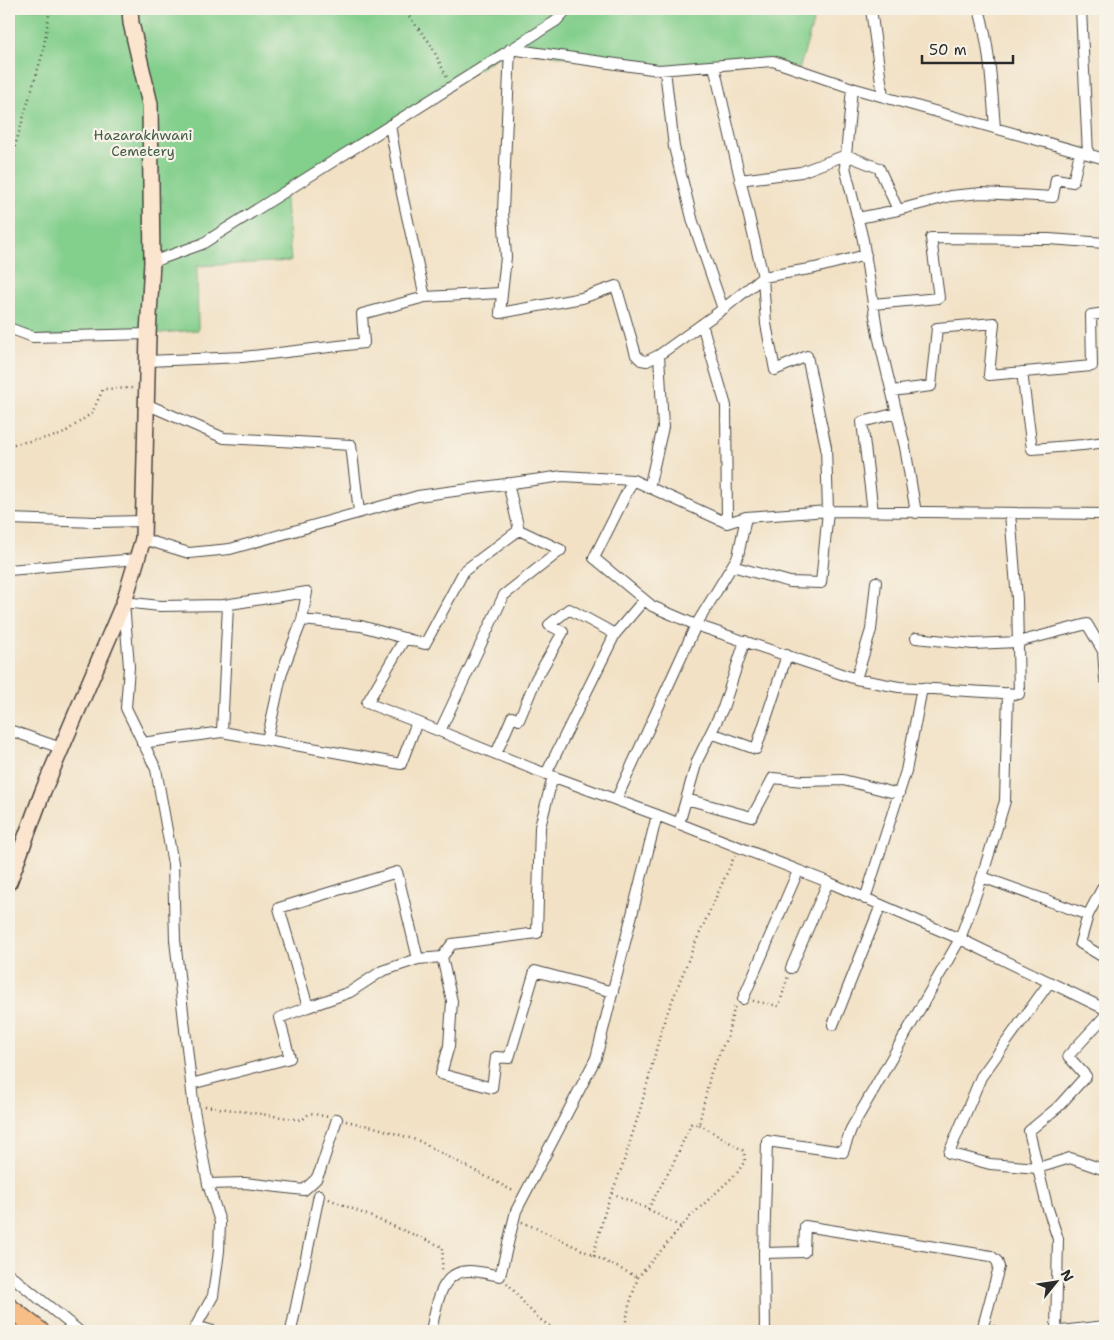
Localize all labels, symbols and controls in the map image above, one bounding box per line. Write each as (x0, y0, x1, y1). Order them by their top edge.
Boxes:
scale bar (922, 32, 1013, 64)
text: 50 m (929, 40, 967, 60)
park label: Hazarakhwani Cemetery (94, 126, 192, 160)
north arrow (1032, 1258, 1082, 1308)
text: N (1057, 1266, 1078, 1285)

